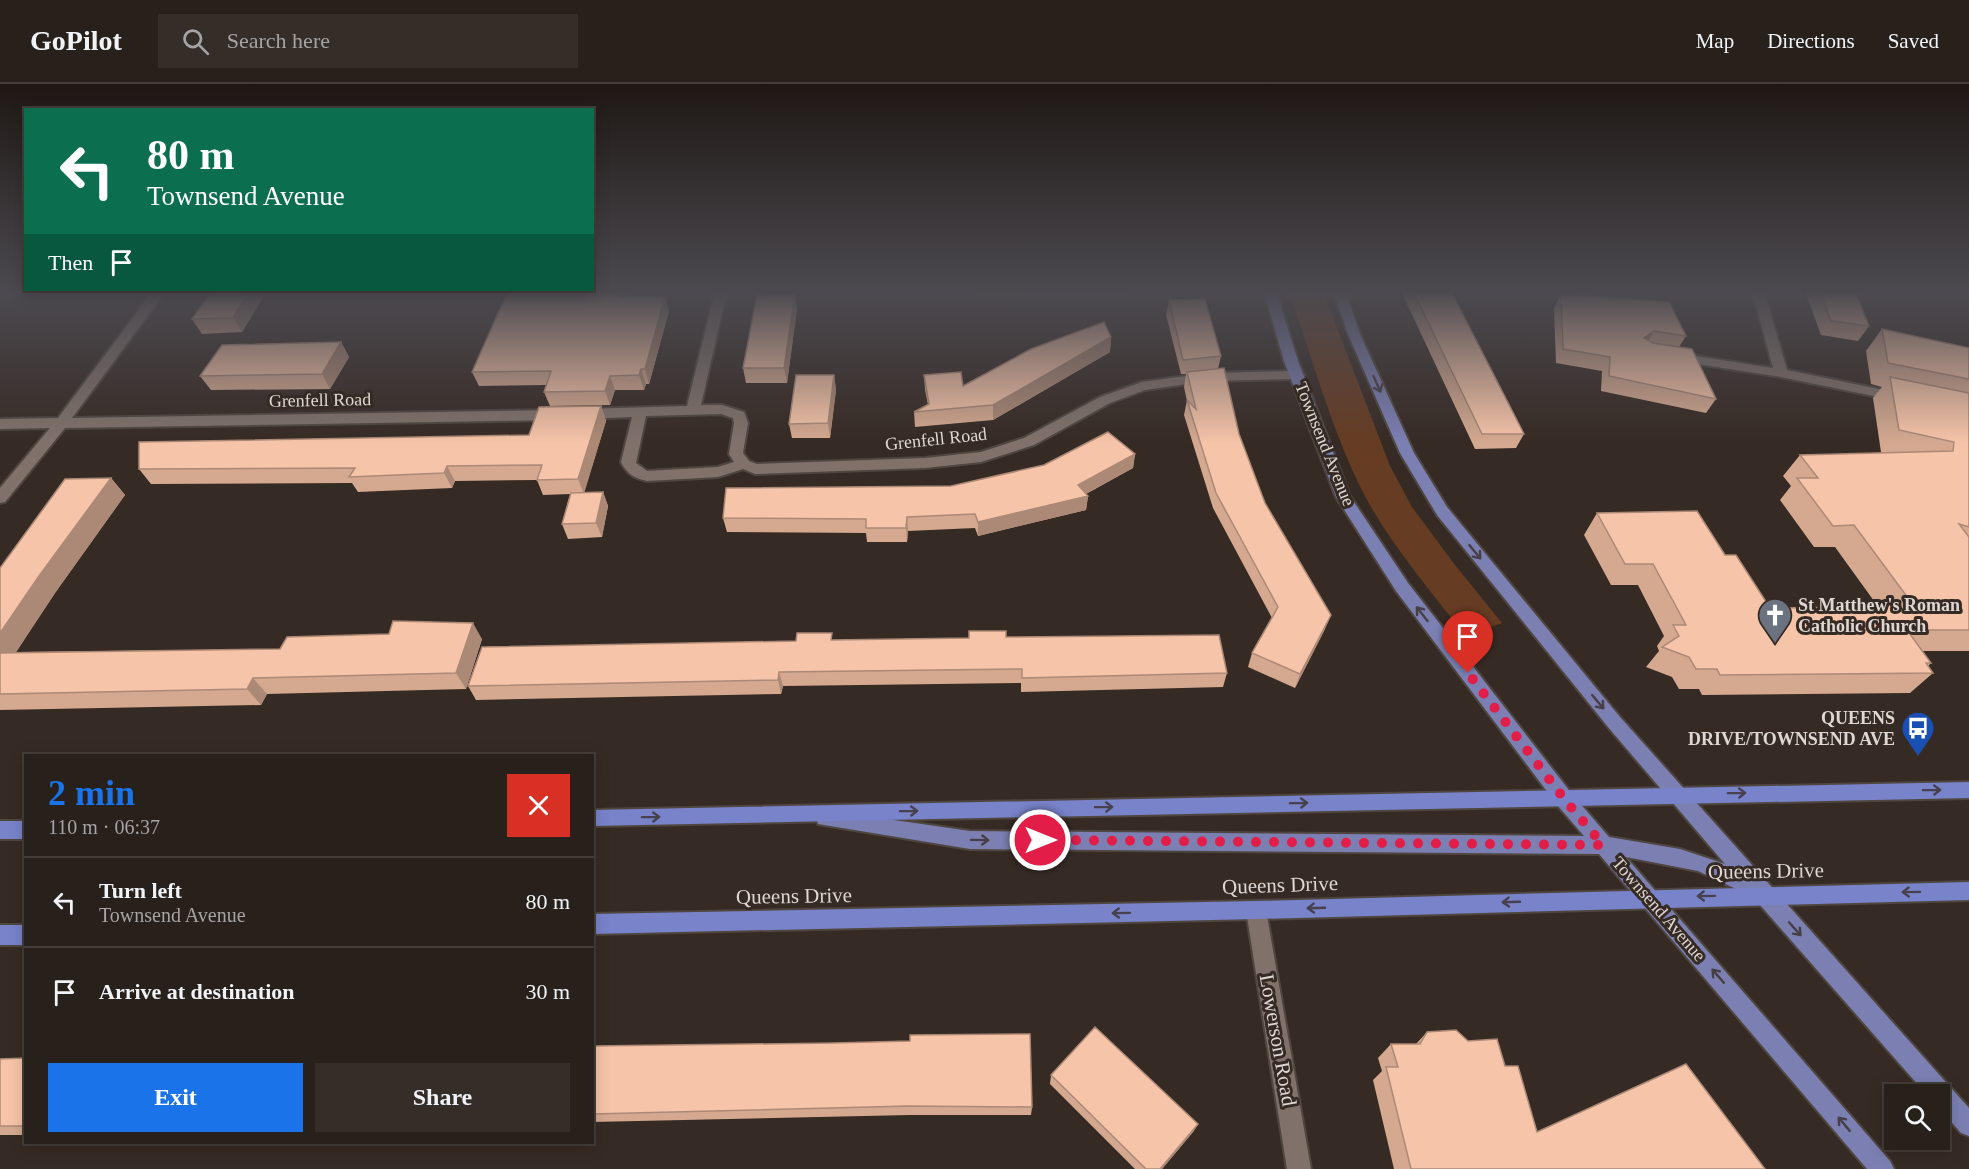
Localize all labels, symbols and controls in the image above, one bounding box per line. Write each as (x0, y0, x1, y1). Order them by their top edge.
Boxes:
search box (158, 14, 578, 68)
text: GoPilot (30, 25, 122, 56)
icon: search (179, 25, 212, 58)
text: Search here (227, 28, 330, 53)
text: Map (1696, 29, 1734, 53)
text: Directions (1767, 29, 1855, 53)
text: Saved (1888, 29, 1939, 53)
icon: left (48, 132, 126, 210)
text: 80 m (147, 132, 235, 178)
text: Townsend Avenue (147, 181, 345, 211)
icon: arrive (105, 246, 138, 279)
text: Then (48, 250, 93, 275)
one-way arrow (1371, 375, 1383, 393)
street label: Townsend Avenue (1291, 379, 1359, 509)
street label: Grenfell Road (269, 389, 371, 411)
street label: Grenfell Road (884, 424, 988, 454)
one-way arrow (1468, 544, 1481, 560)
place label: St Matthew's Roman Catholic Church (1798, 595, 1960, 636)
church icon: St Matthew's Roman Catholic Church (1757, 597, 1793, 644)
one-way arrow (1416, 606, 1429, 622)
pin (1442, 611, 1493, 673)
icon: arrive (1451, 620, 1484, 653)
one-way arrow (1592, 694, 1605, 710)
place label: QUEENS DRIVE/TOWNSEND AVE (1688, 708, 1895, 749)
bus stop icon: QUEENS DRIVE/TOWNSEND AVE (1900, 710, 1936, 757)
text: 2 min (48, 773, 135, 813)
button: close (507, 774, 570, 837)
one-way arrow (1921, 784, 1941, 796)
one-way arrow (1726, 787, 1746, 799)
one-way arrow (1288, 798, 1308, 809)
one-way arrow (1093, 802, 1113, 813)
one-way arrow (898, 805, 918, 817)
position arrow (1008, 808, 1072, 872)
one-way arrow (640, 811, 660, 822)
text: 110 m · 06:37 (48, 816, 160, 838)
one-way arrow (969, 834, 989, 846)
street label: Townsend Avenue (1608, 853, 1710, 965)
street label: Queens Drive (1708, 858, 1824, 884)
street label: Queens Drive (1222, 871, 1338, 899)
text: Turn left (99, 878, 182, 903)
street label: Queens Drive (736, 883, 852, 909)
icon: left (48, 886, 81, 919)
one-way arrow (1901, 886, 1921, 898)
text: 80 m (525, 889, 570, 914)
one-way arrow (1696, 891, 1716, 902)
one-way arrow (1501, 896, 1521, 908)
one-way arrow (1306, 903, 1326, 914)
text: Townsend Avenue (99, 904, 246, 926)
one-way arrow (1111, 907, 1131, 919)
one-way arrow (1788, 922, 1802, 937)
one-way arrow (1711, 969, 1725, 984)
street label: Lowerson Road (1255, 972, 1302, 1108)
icon: arrive (48, 976, 81, 1009)
text: Arrive at destination (99, 979, 295, 1004)
text: 30 m (525, 979, 570, 1004)
button: Exit (48, 1063, 303, 1132)
button: Share (315, 1063, 570, 1132)
map controls (1884, 1084, 1950, 1150)
button: search (1884, 1084, 1950, 1150)
one-way arrow (1838, 1116, 1851, 1132)

